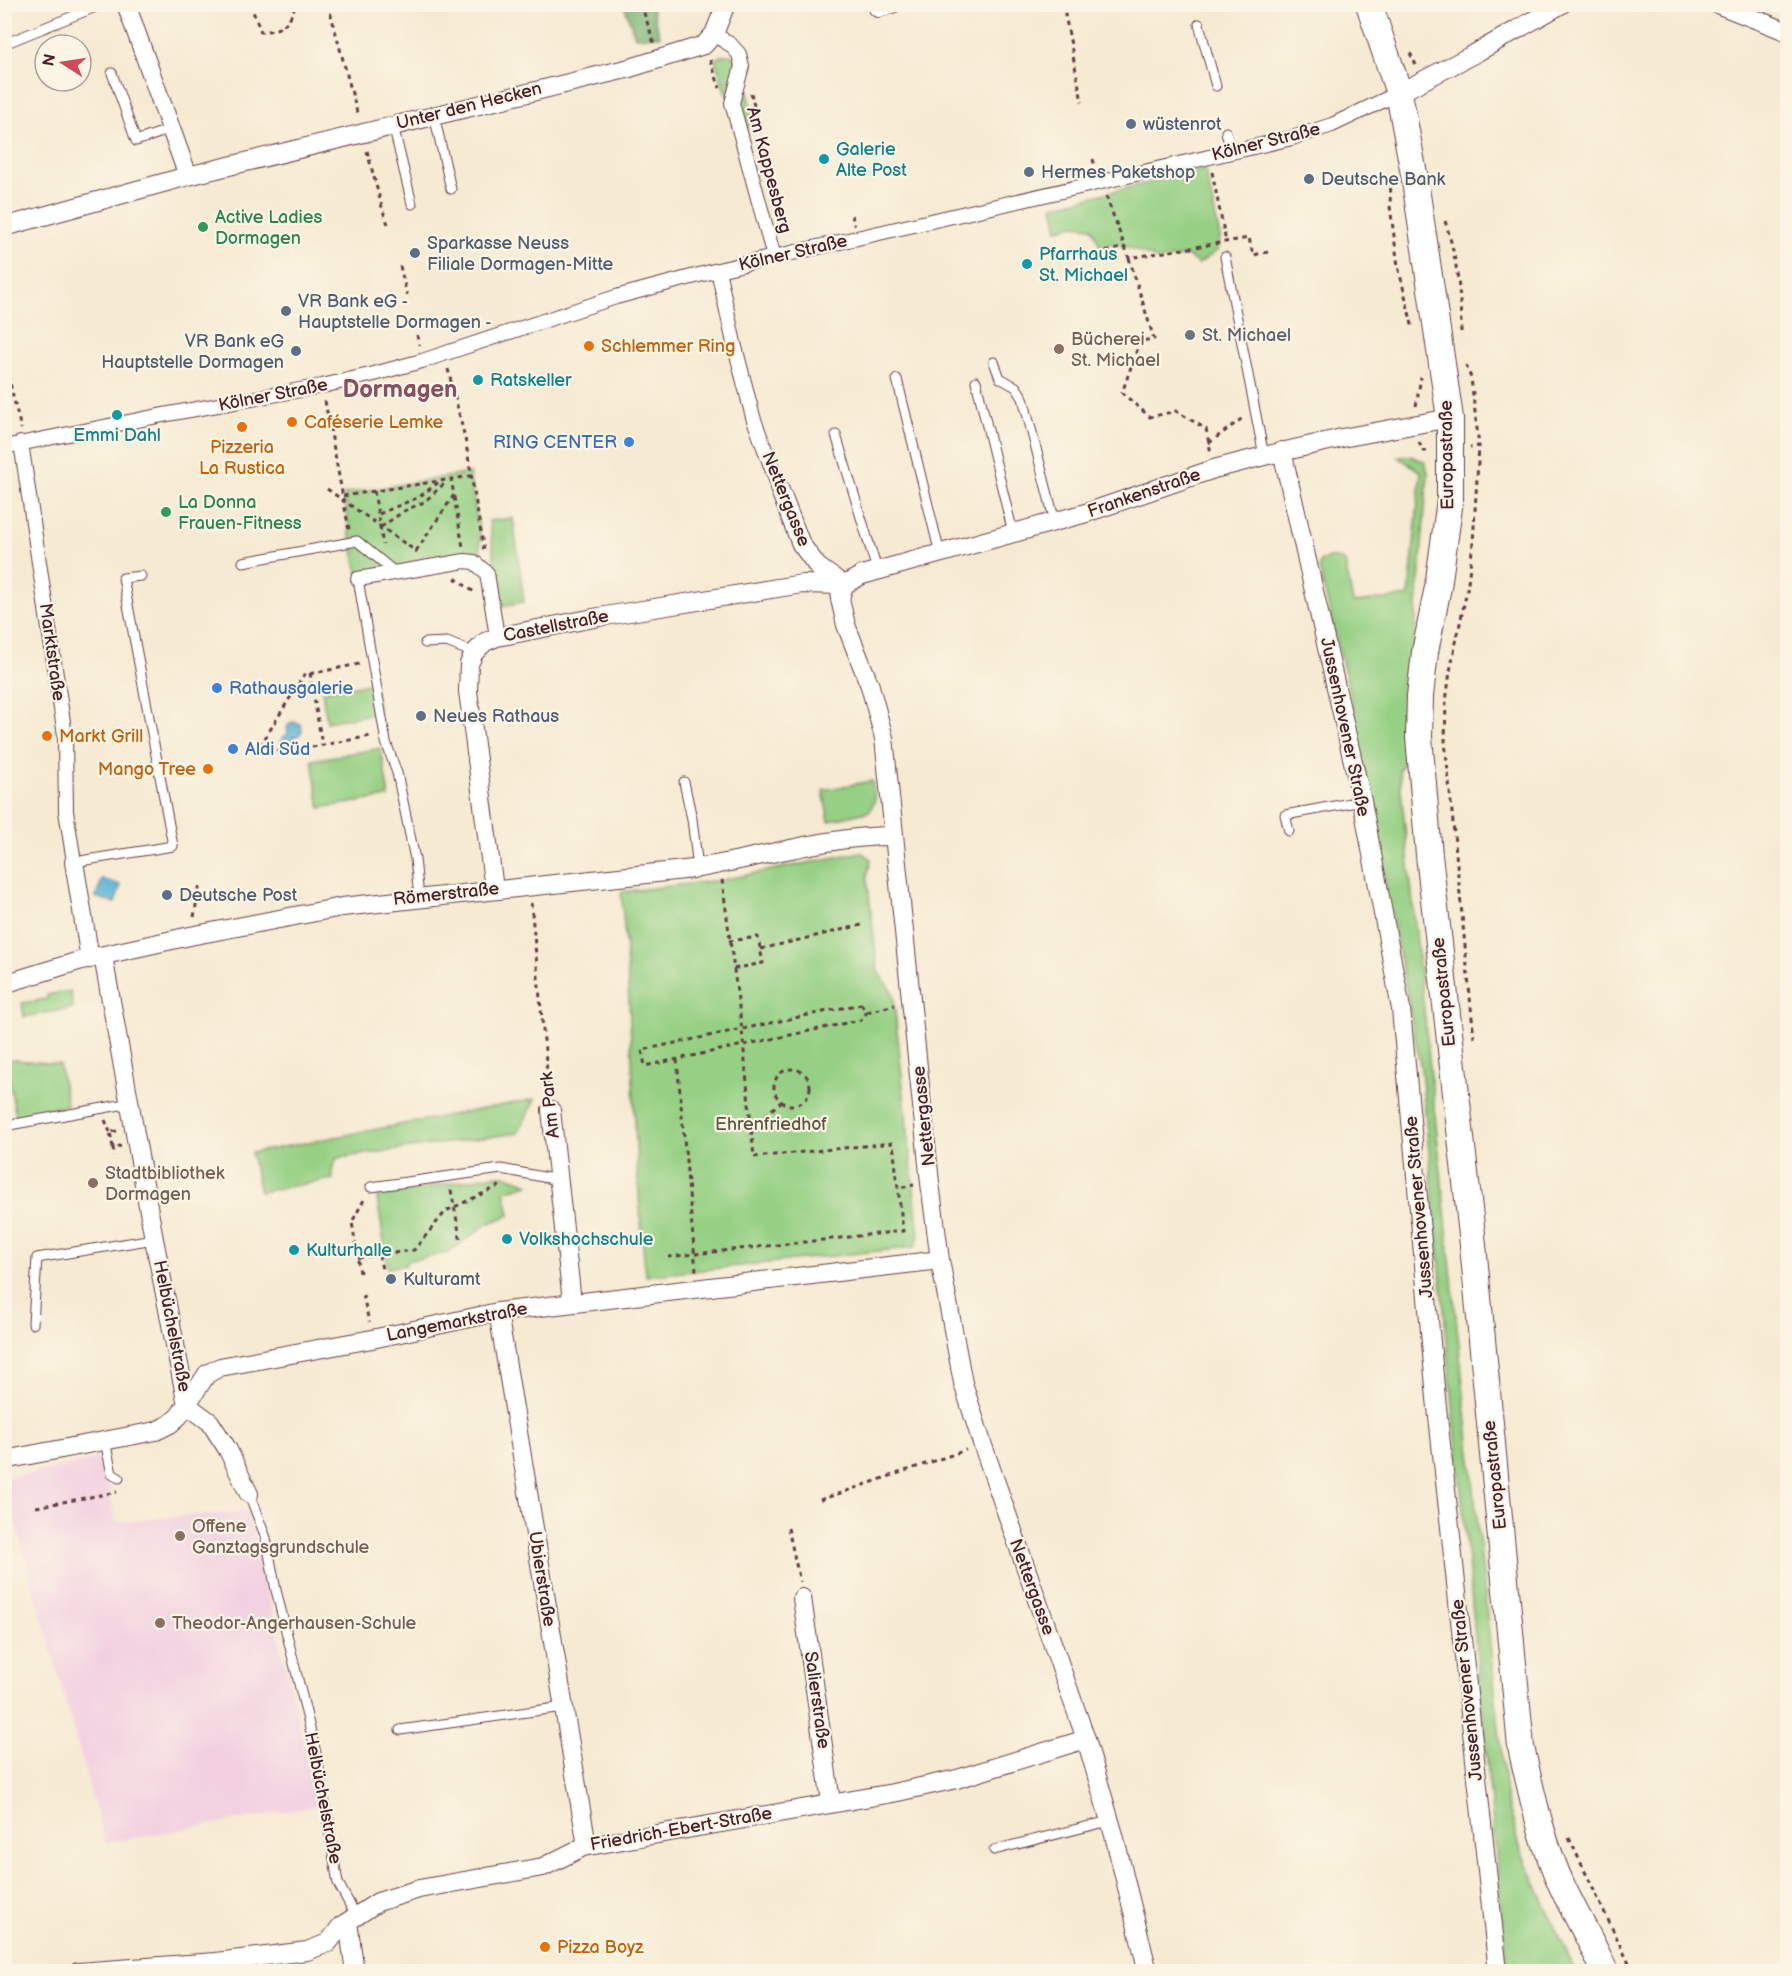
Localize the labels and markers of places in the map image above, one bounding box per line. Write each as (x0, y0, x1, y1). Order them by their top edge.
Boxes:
place label: wüstenrot (1143, 114, 1222, 135)
marker: wüstenrot (1124, 117, 1138, 131)
place label: Galerie Alte Post (836, 139, 907, 181)
marker: Galerie Alte Post (817, 152, 831, 166)
place label: Hermes Paketshop (1041, 162, 1196, 183)
marker: Hermes Paketshop (1022, 165, 1036, 179)
place label: Deutsche Bank (1321, 169, 1446, 190)
marker: Deutsche Bank (1302, 172, 1316, 186)
place label: Active Ladies Dormagen (215, 207, 322, 249)
marker: Active Ladies Dormagen (196, 220, 210, 234)
place label: Sparkasse Neuss Filiale Dormagen-Mitte (427, 233, 614, 275)
place label: Pfarrhaus St. Michael (1039, 244, 1128, 286)
marker: Sparkasse Neuss Filiale Dormagen-Mitte (408, 246, 422, 260)
marker: Pfarrhaus St. Michael (1020, 257, 1034, 271)
place label: VR Bank eG - Hauptstelle Dormagen - (298, 291, 492, 333)
marker: VR Bank eG - Hauptstelle Dormagen - (279, 304, 293, 318)
place label: St. Michael (1202, 325, 1291, 346)
marker: St. Michael (1183, 328, 1197, 342)
place label: Bücherei St. Michael (1071, 329, 1160, 371)
place label: VR Bank eG Hauptstelle Dormagen (101, 331, 284, 373)
place label: Schlemmer Ring (601, 336, 735, 357)
marker: Schlemmer Ring (582, 339, 596, 353)
marker: Bücherei St. Michael (1052, 342, 1066, 356)
marker: VR Bank eG Hauptstelle Dormagen (289, 344, 303, 358)
place label: Ratskeller (490, 370, 572, 391)
marker: Ratskeller (471, 373, 485, 387)
marker: Emmi Dahl (110, 408, 124, 422)
place label: Caféserie Lemke (304, 412, 443, 433)
marker: Caféserie Lemke (285, 415, 299, 429)
marker: Pizzeria La Rustica (235, 420, 249, 434)
place label: Emmi Dahl (73, 425, 161, 446)
place label: RING CENTER (493, 432, 617, 453)
marker: RING CENTER (622, 435, 636, 449)
place label: Pizzeria La Rustica (199, 437, 285, 479)
place label: La Donna Frauen-Fitness (178, 492, 302, 534)
marker: La Donna Frauen-Fitness (159, 505, 173, 519)
place label: Rathausgalerie (229, 678, 353, 699)
marker: Rathausgalerie (210, 681, 224, 695)
place label: Neues Rathaus (433, 706, 559, 727)
marker: Neues Rathaus (414, 709, 428, 723)
place label: Markt Grill (59, 726, 143, 747)
marker: Markt Grill (40, 729, 54, 743)
place label: Aldi Süd (245, 739, 310, 760)
marker: Aldi Süd (226, 742, 240, 756)
place label: Mango Tree (98, 759, 196, 780)
marker: Mango Tree (201, 762, 215, 776)
place label: Deutsche Post (179, 885, 298, 906)
marker: Deutsche Post (160, 888, 174, 902)
place label: Stadtbibliothek Dormagen (105, 1163, 225, 1205)
marker: Stadtbibliothek Dormagen (86, 1176, 100, 1190)
place label: Volkshochschule (519, 1229, 654, 1250)
marker: Volkshochschule (500, 1232, 514, 1246)
place label: Kulturhalle (306, 1240, 392, 1261)
marker: Kulturhalle (287, 1243, 301, 1257)
place label: Kulturamt (403, 1269, 481, 1290)
marker: Kulturamt (384, 1272, 398, 1286)
place label: Offene Ganztagsgrundschule (192, 1516, 370, 1558)
marker: Offene Ganztagsgrundschule (173, 1529, 187, 1543)
place label: Theodor-Angerhausen-Schule (172, 1613, 417, 1634)
marker: Theodor-Angerhausen-Schule (153, 1616, 167, 1630)
place label: Pizza Boyz (557, 1937, 644, 1958)
marker: Pizza Boyz (538, 1940, 552, 1954)

